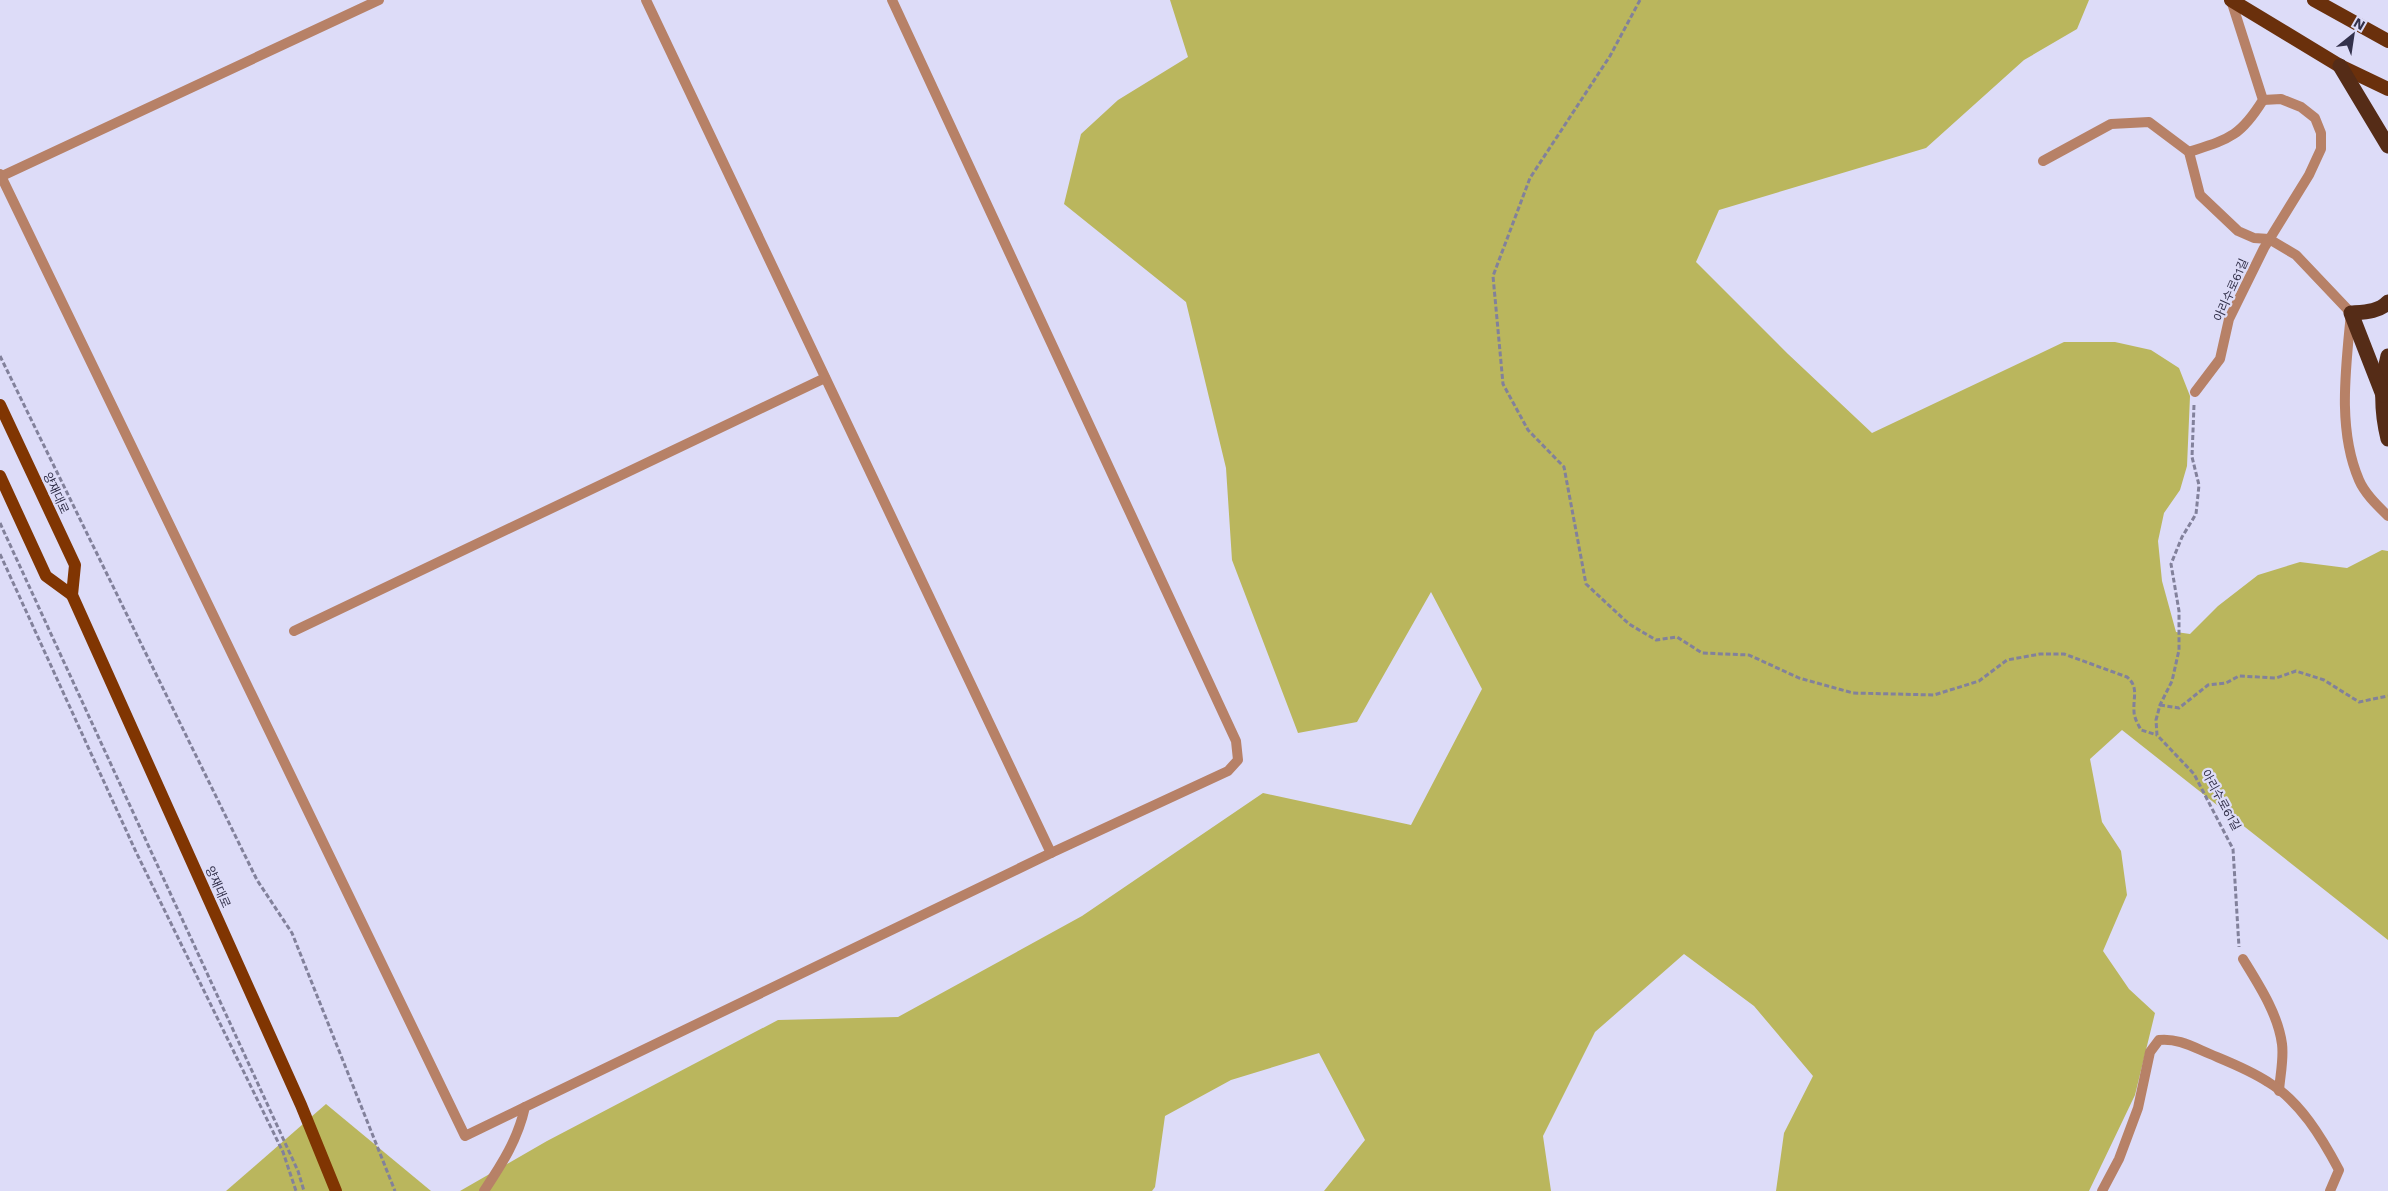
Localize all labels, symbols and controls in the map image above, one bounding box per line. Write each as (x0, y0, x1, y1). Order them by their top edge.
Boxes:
north arrow (2328, 10, 2378, 60)
text: N (2351, 14, 2368, 33)
street label: 아리수로61길 (2211, 256, 2251, 324)
street label: 양재대로 (40, 470, 72, 516)
street label: 아리수로61길 (2199, 767, 2243, 833)
street label: 양재대로 (203, 864, 233, 910)

